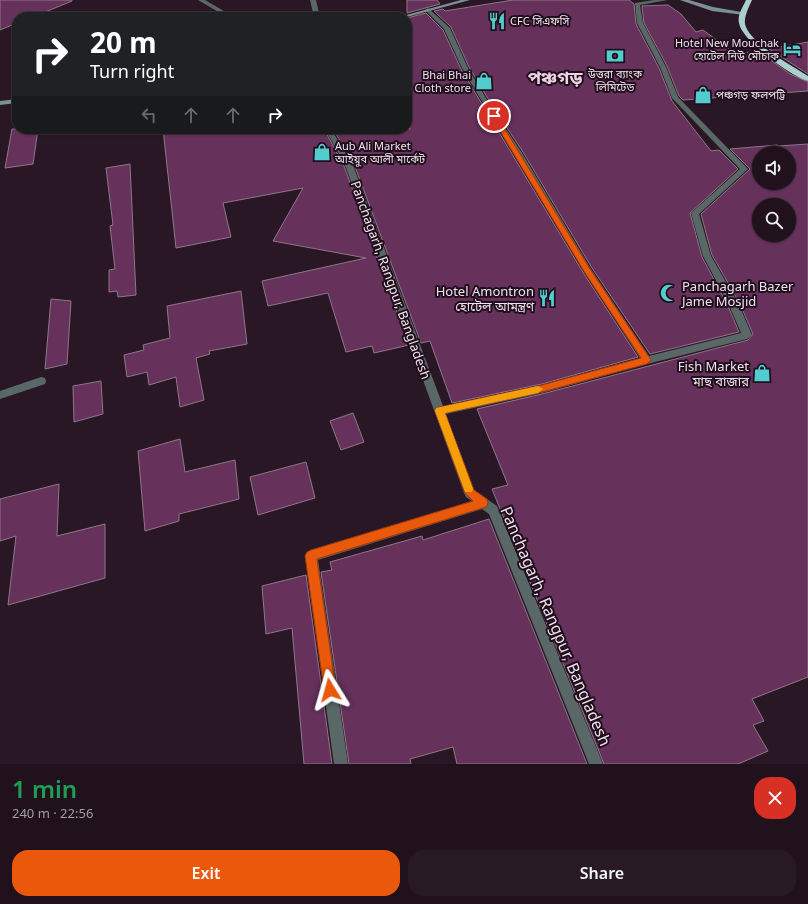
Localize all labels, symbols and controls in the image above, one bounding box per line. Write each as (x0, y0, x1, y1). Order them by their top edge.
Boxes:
restaurant icon: CFC সিএফসি (487, 11, 507, 31)
place label: CFC সিএফসি (510, 13, 569, 28)
text: 20 m (90, 23, 157, 61)
icon: right (24, 28, 76, 80)
place label: Hotel New Mouchak হোটেল নিউ মৌচাক (675, 35, 779, 63)
hotel icon: Hotel New Mouchak হোটেল নিউ মৌচাক (782, 39, 802, 59)
bank icon: উত্তরা ব্যাংক লিমিটেড (605, 46, 625, 66)
text: Turn right (90, 59, 174, 83)
district label: পঞ্চগড় (528, 65, 583, 89)
place label: উত্তরা ব্যাংক লিমিটেড (587, 66, 642, 94)
place label: Bhai Bhai Cloth store (415, 67, 471, 95)
shop icon: Bhai Bhai Cloth store (474, 71, 494, 91)
shop icon: পঞ্চগড় ফলপট্টি (693, 85, 713, 105)
place label: পঞ্চগড় ফলপট্টি (716, 87, 786, 102)
pin (477, 99, 511, 133)
icon: left (138, 104, 160, 126)
icon: ahead (180, 104, 202, 126)
icon: ahead (222, 104, 244, 126)
icon: right (264, 104, 286, 126)
icon: arrive (483, 105, 505, 127)
place label: Aub Ali Market আইয়ুব আলী মার্কেট (334, 138, 426, 167)
shop icon: Aub Ali Market আইয়ুব আলী মার্কেট (312, 142, 332, 162)
map controls (752, 146, 796, 242)
button: sound (752, 146, 796, 190)
street label: Panchagarh, Rangpur, Bangladesh (347, 178, 435, 382)
button: search (752, 198, 796, 242)
place label: Panchagarh Bazer Jame Mosjid (680, 277, 794, 310)
place label: Hotel Amontron হোটেল আমন্ত্রণ (436, 282, 535, 315)
mosque icon: Panchagarh Bazer Jame Mosjid (659, 283, 679, 303)
restaurant icon: Hotel Amontron হোটেল আমন্ত্রণ (537, 288, 557, 308)
place label: Fish Market মাছ বাজার (678, 357, 749, 390)
shop icon: Fish Market মাছ বাজার (752, 363, 772, 383)
street label: Panchagarh, Rangpur, Bangladesh (495, 503, 617, 749)
position arrow (309, 669, 351, 711)
text: 1 min (12, 772, 77, 805)
button: close (754, 777, 796, 819)
text: 240 m · 22:56 (12, 804, 93, 822)
button: Exit (12, 850, 400, 896)
button: Share (408, 850, 796, 896)

